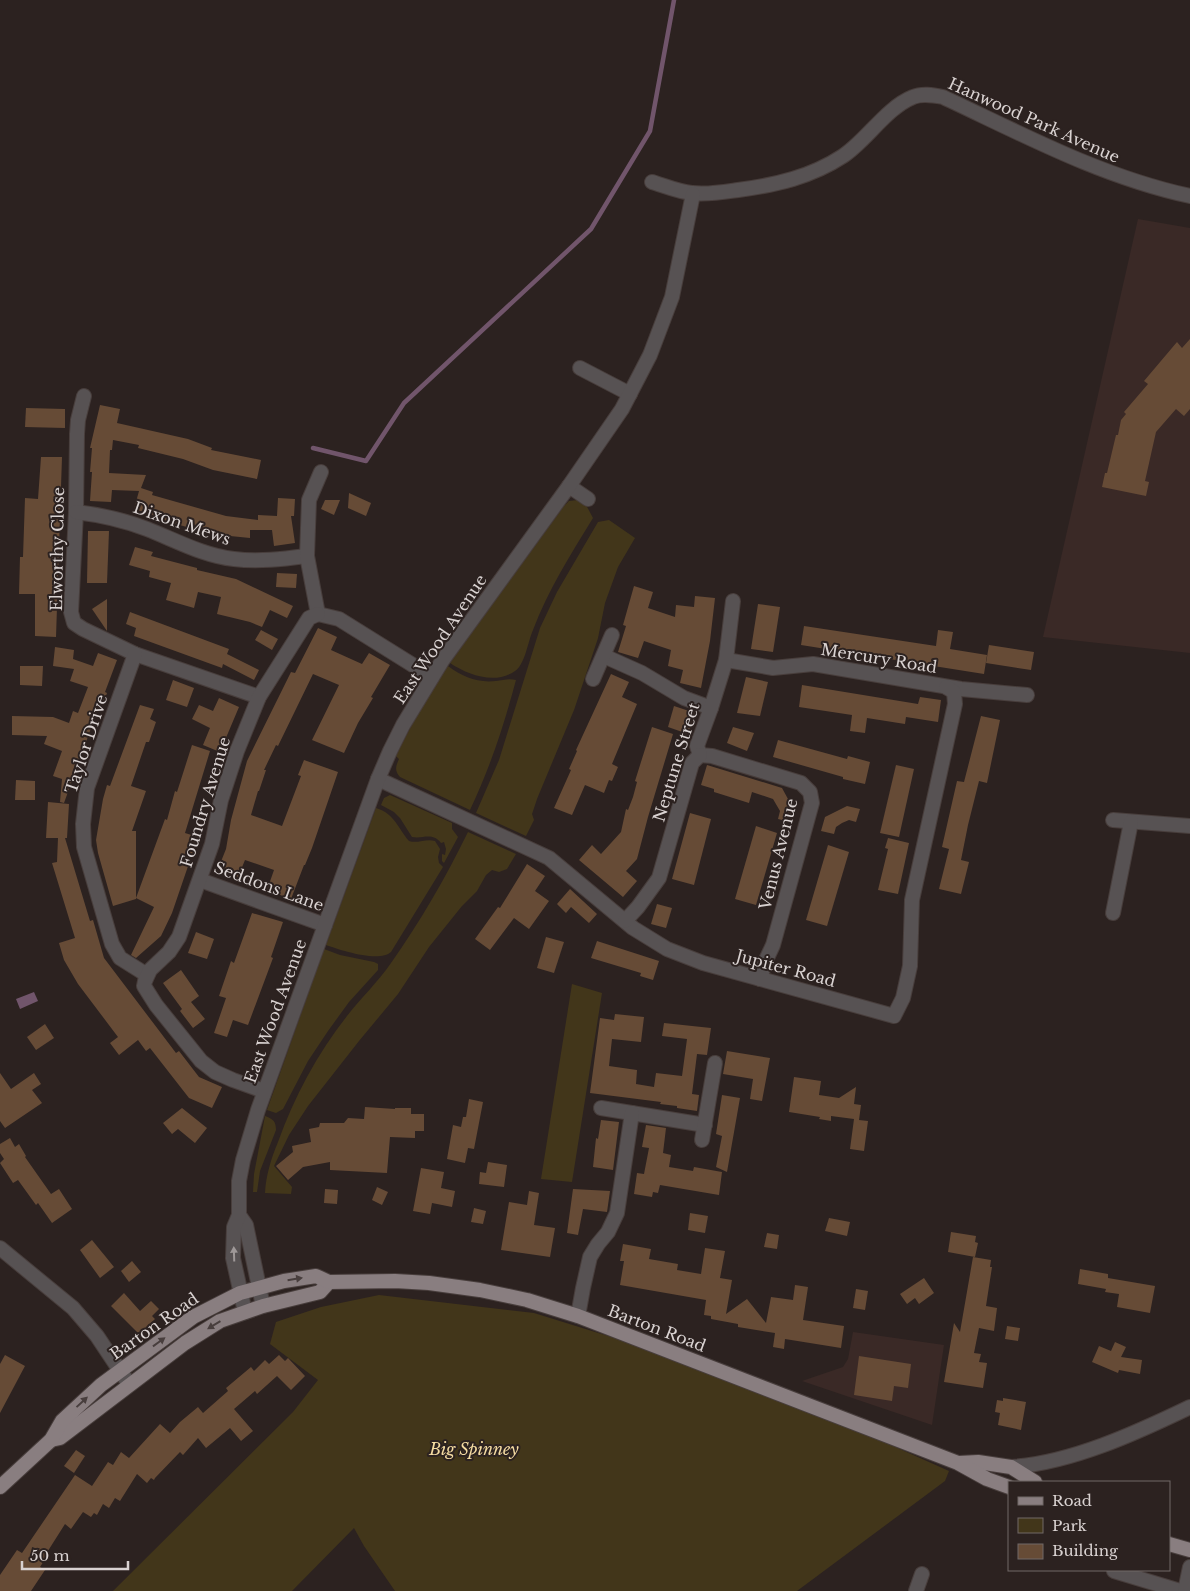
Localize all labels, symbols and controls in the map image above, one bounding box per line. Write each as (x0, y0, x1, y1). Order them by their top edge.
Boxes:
street label: Hanwood Park Avenue (945, 73, 1123, 167)
street label: Elworthy Close (46, 487, 68, 611)
street label: Dixon Mews (131, 497, 233, 549)
street label: East Wood Avenue (389, 570, 491, 708)
street label: Mercury Road (819, 639, 939, 677)
street label: Taylor Drive (61, 692, 111, 796)
street label: Neptune Street (648, 700, 704, 824)
street label: Foundry Avenue (176, 734, 234, 870)
street label: Venus Avenue (754, 796, 802, 913)
street label: Seddons Lane (211, 857, 327, 915)
street label: East Wood Avenue (240, 936, 310, 1086)
street label: Jupiter Road (732, 945, 838, 991)
one-way arrow (230, 1245, 238, 1261)
one-way arrow (287, 1275, 303, 1283)
street label: Barton Road (106, 1288, 202, 1364)
street label: Barton Road (605, 1300, 709, 1356)
one-way arrow (207, 1321, 220, 1330)
one-way arrow (152, 1336, 165, 1347)
one-way arrow (75, 1396, 87, 1408)
park label: Big Spinney (428, 1439, 519, 1459)
legend (1008, 1481, 1170, 1571)
text: Road (1052, 1491, 1092, 1510)
text: Park (1052, 1516, 1088, 1535)
scale bar (22, 1538, 129, 1570)
text: Building (1052, 1541, 1119, 1560)
text: 50 m (30, 1546, 70, 1565)

